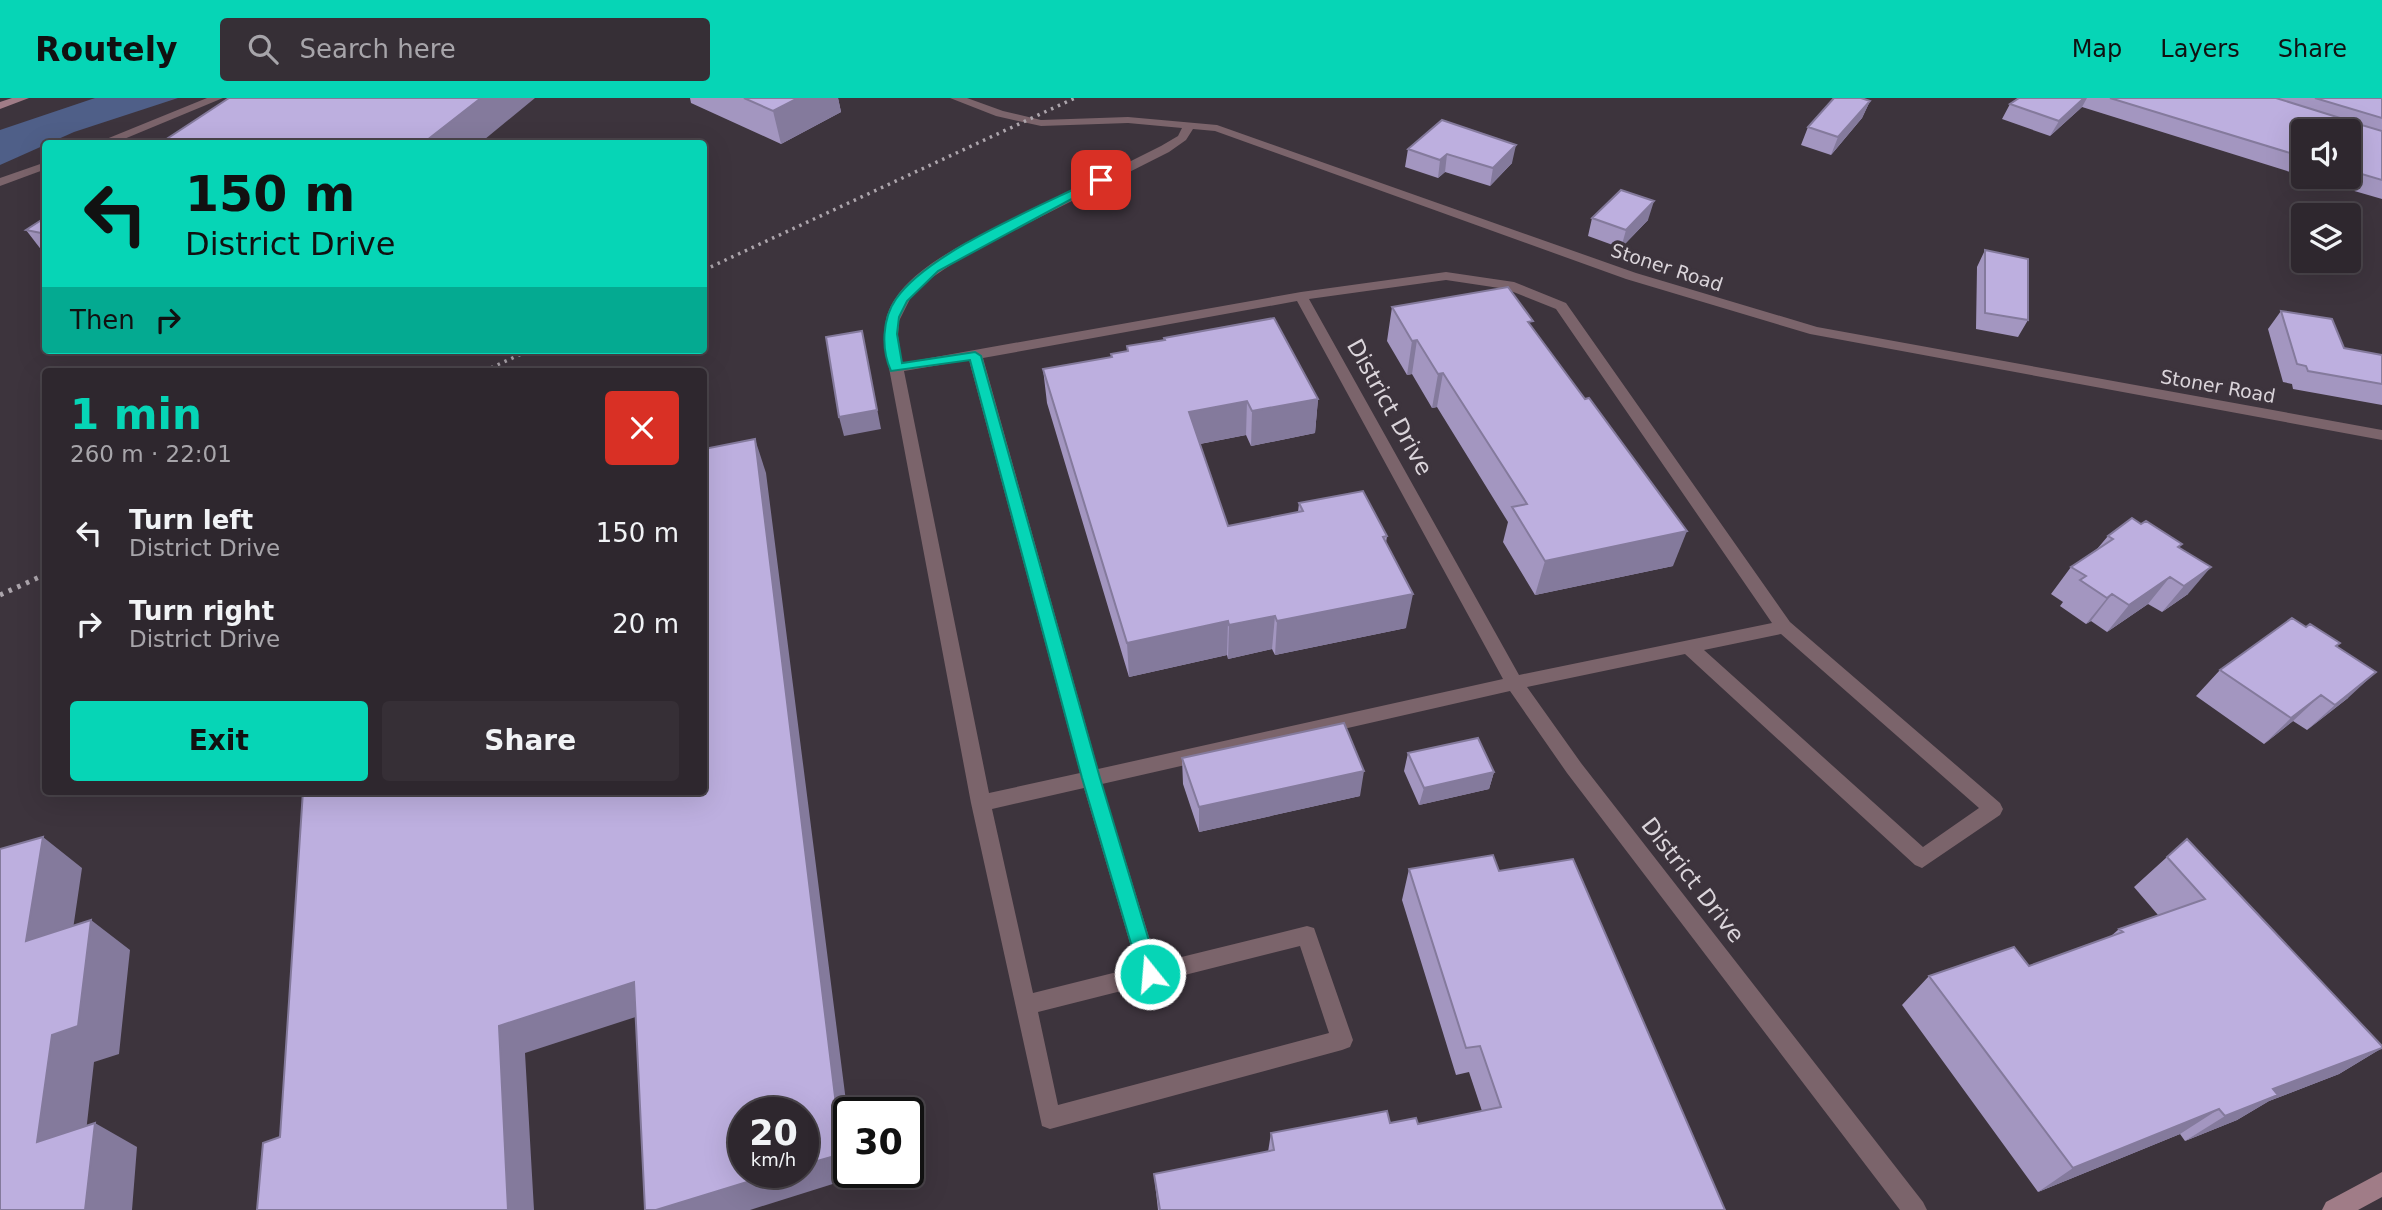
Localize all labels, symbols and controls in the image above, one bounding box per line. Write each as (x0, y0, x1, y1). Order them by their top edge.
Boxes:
search box (220, 18, 710, 81)
text: Routely (35, 30, 178, 69)
icon: search (244, 30, 282, 68)
text: Search here (300, 34, 456, 64)
text: Map (2072, 35, 2122, 63)
text: Layers (2160, 35, 2240, 63)
text: Share (2278, 35, 2347, 63)
map controls (2291, 119, 2361, 273)
button: sound (2291, 119, 2361, 189)
pin (1071, 150, 1131, 210)
icon: arrive (1082, 161, 1120, 199)
text: 150 m (185, 166, 355, 223)
icon: left (70, 168, 161, 259)
button: layers (2291, 203, 2361, 273)
text: District Drive (185, 225, 395, 263)
street label: Stoner Road (1608, 239, 1726, 295)
icon: right (149, 301, 187, 339)
text: Then (70, 305, 135, 335)
street label: District Drive (1342, 335, 1438, 479)
street label: Stoner Road (2159, 365, 2277, 407)
text: 1 min (70, 390, 202, 439)
button: close (605, 391, 679, 465)
text: 260 m · 22:01 (70, 441, 232, 467)
text: Turn left (129, 505, 253, 535)
icon: left (70, 514, 108, 552)
text: 150 m (596, 518, 679, 548)
text: District Drive (129, 535, 280, 561)
text: Turn right (129, 596, 274, 626)
icon: right (70, 605, 108, 643)
text: 20 m (612, 609, 679, 639)
text: District Drive (129, 626, 280, 652)
button: Exit (70, 701, 368, 781)
button: Share (382, 701, 679, 781)
street label: District Drive (1636, 812, 1750, 948)
position arrow (1113, 937, 1187, 1011)
speed limit sign: 30 (833, 1097, 924, 1188)
text: 20 (749, 1113, 798, 1153)
text: km/h (751, 1149, 796, 1170)

